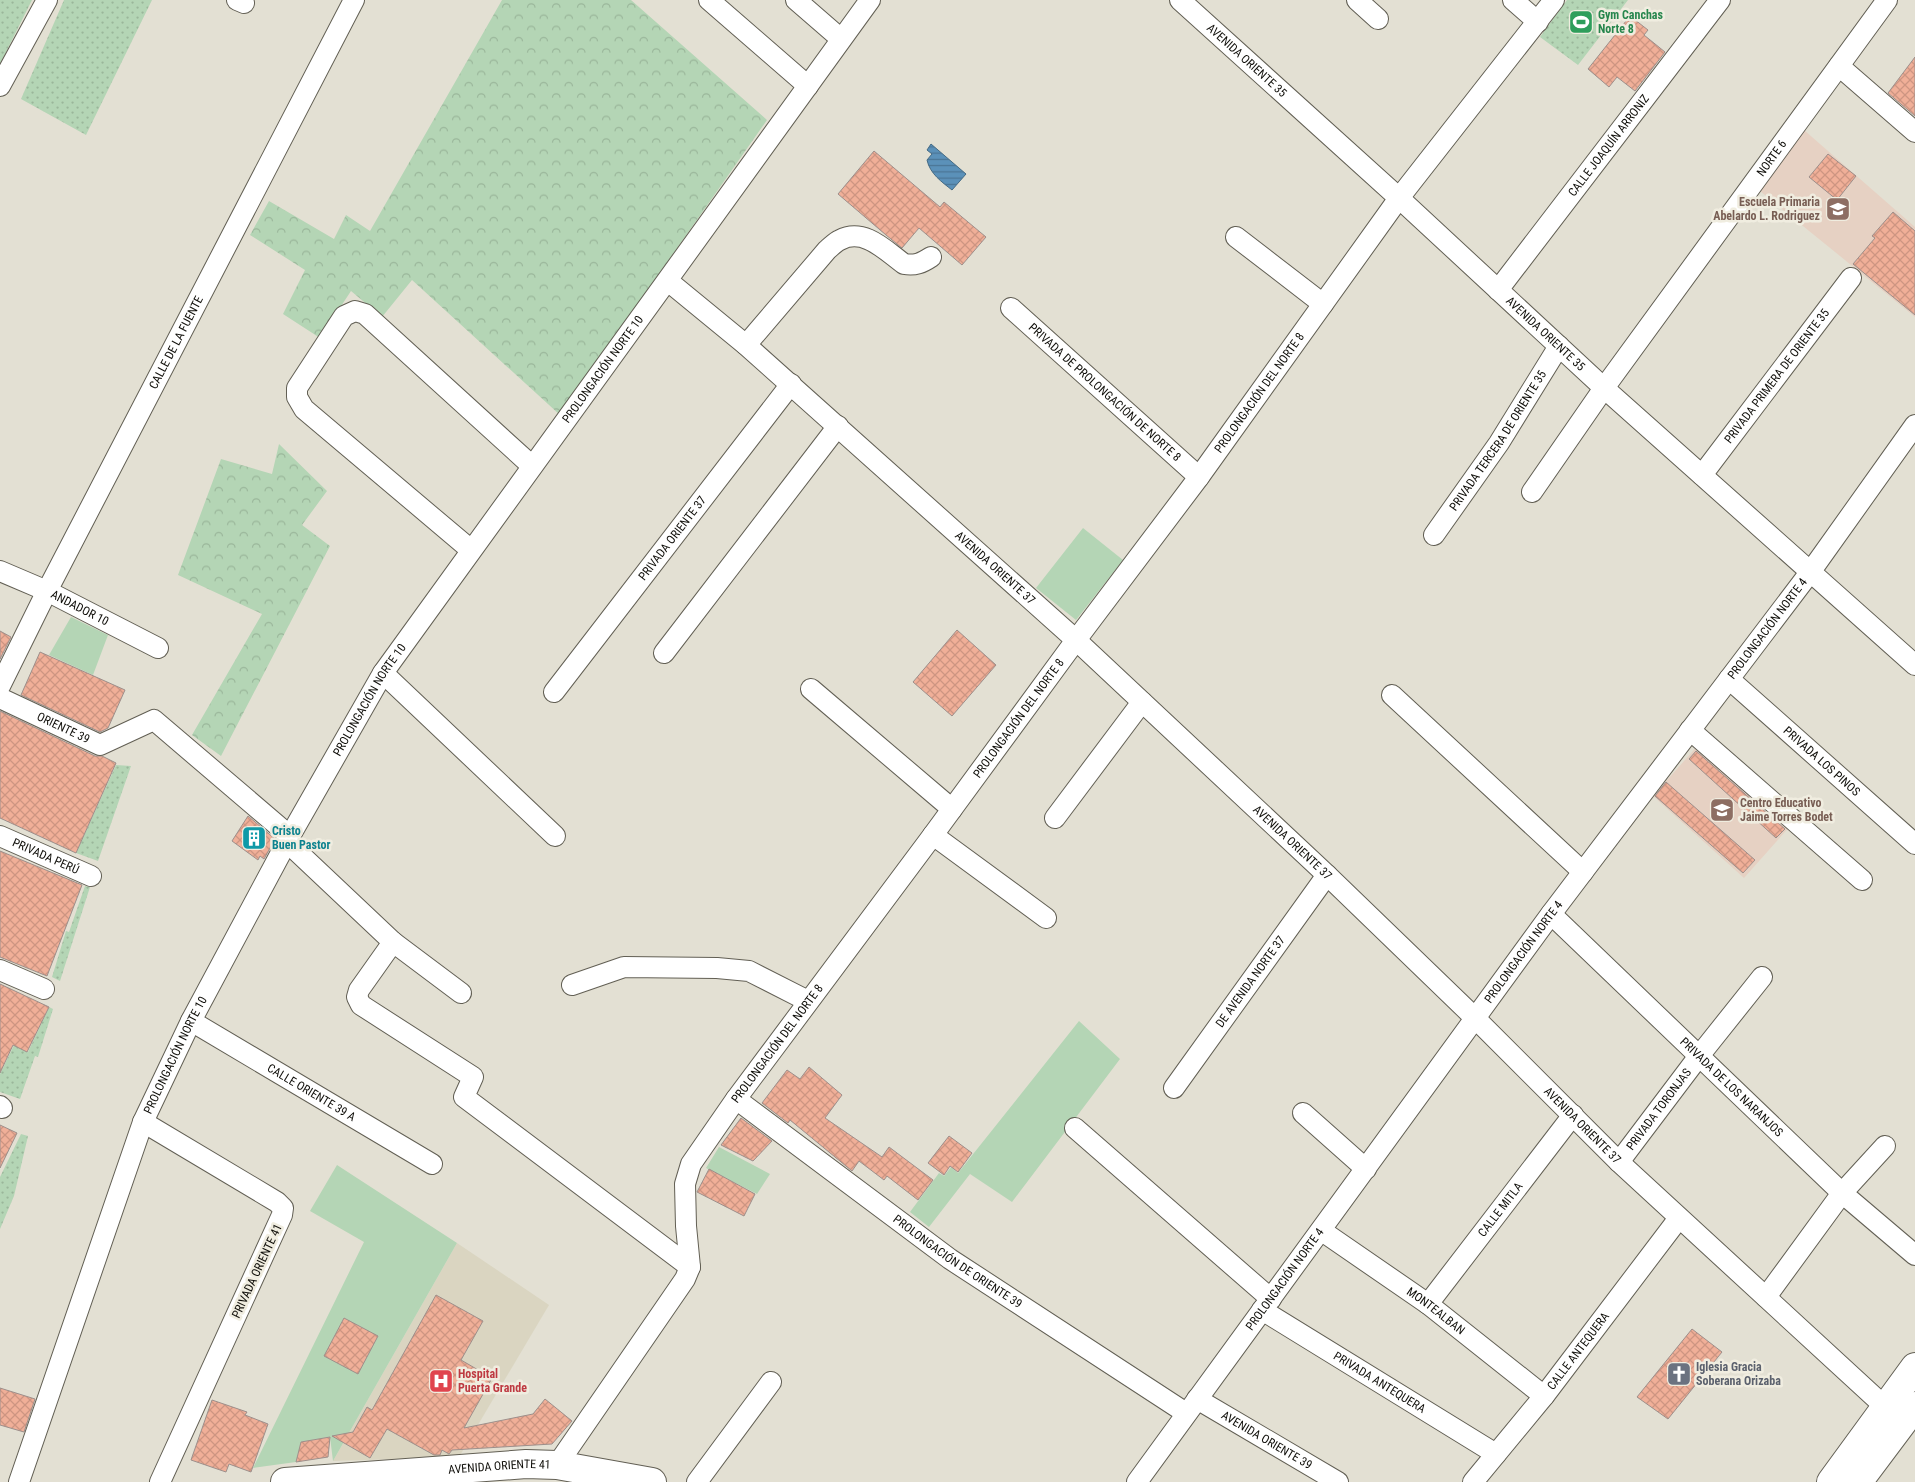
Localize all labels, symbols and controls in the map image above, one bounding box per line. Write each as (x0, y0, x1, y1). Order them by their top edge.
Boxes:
place label: Gym Canchas Norte 8 (1598, 8, 1664, 36)
sports icon: Gym Canchas Norte 8 (1568, 9, 1594, 35)
street label: AVENIDA ORIENTE 35 (1204, 21, 1290, 100)
street label: CALLE JOAQUÍN ARRONIZ (1565, 92, 1652, 199)
street label: NORTE 6 (1754, 137, 1790, 179)
place label: Escuela Primaria Abelardo L. Rodriguez (1713, 195, 1820, 223)
school or university icon: Escuela Primaria Abelardo L. Rodriguez (1825, 196, 1851, 222)
street label: CALLE DE LA FUENTE (146, 294, 206, 391)
street label: AVENIDA ORIENTE 35 (1503, 294, 1588, 374)
street label: PRIVADA PRIMERA DE ORIENTE 35 (1721, 306, 1832, 446)
street label: PROLONGACIÓN NORTE 10 (559, 313, 646, 426)
street label: PRIVADA DE PROLONGACIÓN DE NORTE 8 (1026, 320, 1184, 464)
street label: PROLONGACIÓN DEL NORTE 8 (1212, 330, 1307, 455)
street label: PRIVADA TERCERA DE ORIENTE 35 (1446, 368, 1549, 513)
street label: PRIVADA ORIENTE 37 (636, 493, 709, 583)
street label: AVENIDA ORIENTE 37 (952, 528, 1038, 607)
street label: PROLONGACIÓN NORTE 4 (1725, 575, 1810, 682)
street label: ANDADOR 10 (49, 587, 111, 629)
street label: PROLONGACIÓN NORTE 10 (330, 641, 409, 759)
street label: PROLONGACIÓN DEL NORTE 8 (970, 656, 1067, 781)
street label: ORIENTE 39 (35, 709, 92, 746)
street label: PRIVADA LOS PINOS (1781, 724, 1863, 799)
place label: Centro Educativo Jaime Torres Bodet (1740, 796, 1833, 824)
school or university icon: Centro Educativo Jaime Torres Bodet (1709, 797, 1735, 823)
street label: AVENIDA ORIENTE 37 (1250, 802, 1335, 883)
place label: Cristo Buen Pastor (272, 824, 330, 852)
building icon: Cristo Buen Pastor (241, 825, 267, 851)
street label: PRIVADA PERÚ (10, 835, 82, 877)
street label: PROLONGACIÓN NORTE 4 (1482, 898, 1565, 1006)
street label: DE AVENIDA NORTE 37 (1213, 933, 1288, 1030)
street label: PROLONGACIÓN DEL NORTE 8 (729, 982, 826, 1106)
street label: PROLONGACIÓN NORTE 10 (141, 994, 210, 1116)
street label: PRIVADA DE LOS NARANJOS (1677, 1034, 1786, 1140)
street label: CALLE ORIENTE 39 A (265, 1061, 358, 1124)
street label: PRIVADA TORONJAS (1623, 1066, 1694, 1153)
street label: AVENIDA ORIENTE 37 (1541, 1084, 1624, 1167)
street label: CALLE MITLA (1475, 1180, 1526, 1240)
street label: PROLONGACIÓN DE ORIENTE 39 (891, 1212, 1025, 1311)
street label: PRIVADA ORIENTE 41 (229, 1222, 285, 1320)
street label: PROLONGACIÓN NORTE 4 (1243, 1225, 1327, 1333)
street label: MONTEALBAN (1404, 1284, 1468, 1337)
street label: CALLE ANTEQUERA (1544, 1309, 1612, 1392)
street label: PRIVADA ANTEQUERA (1331, 1349, 1428, 1416)
place label: Iglesia Gracia Soberana Orizaba (1696, 1360, 1781, 1388)
church icon: Iglesia Gracia Soberana Orizaba (1666, 1361, 1692, 1387)
place label: Hospital Puerta Grande (458, 1367, 527, 1395)
hospital icon: Hospital Puerta Grande (428, 1368, 454, 1394)
street label: AVENIDA ORIENTE 39 (1219, 1408, 1315, 1472)
street label: AVENIDA ORIENTE 41 (448, 1457, 551, 1477)

